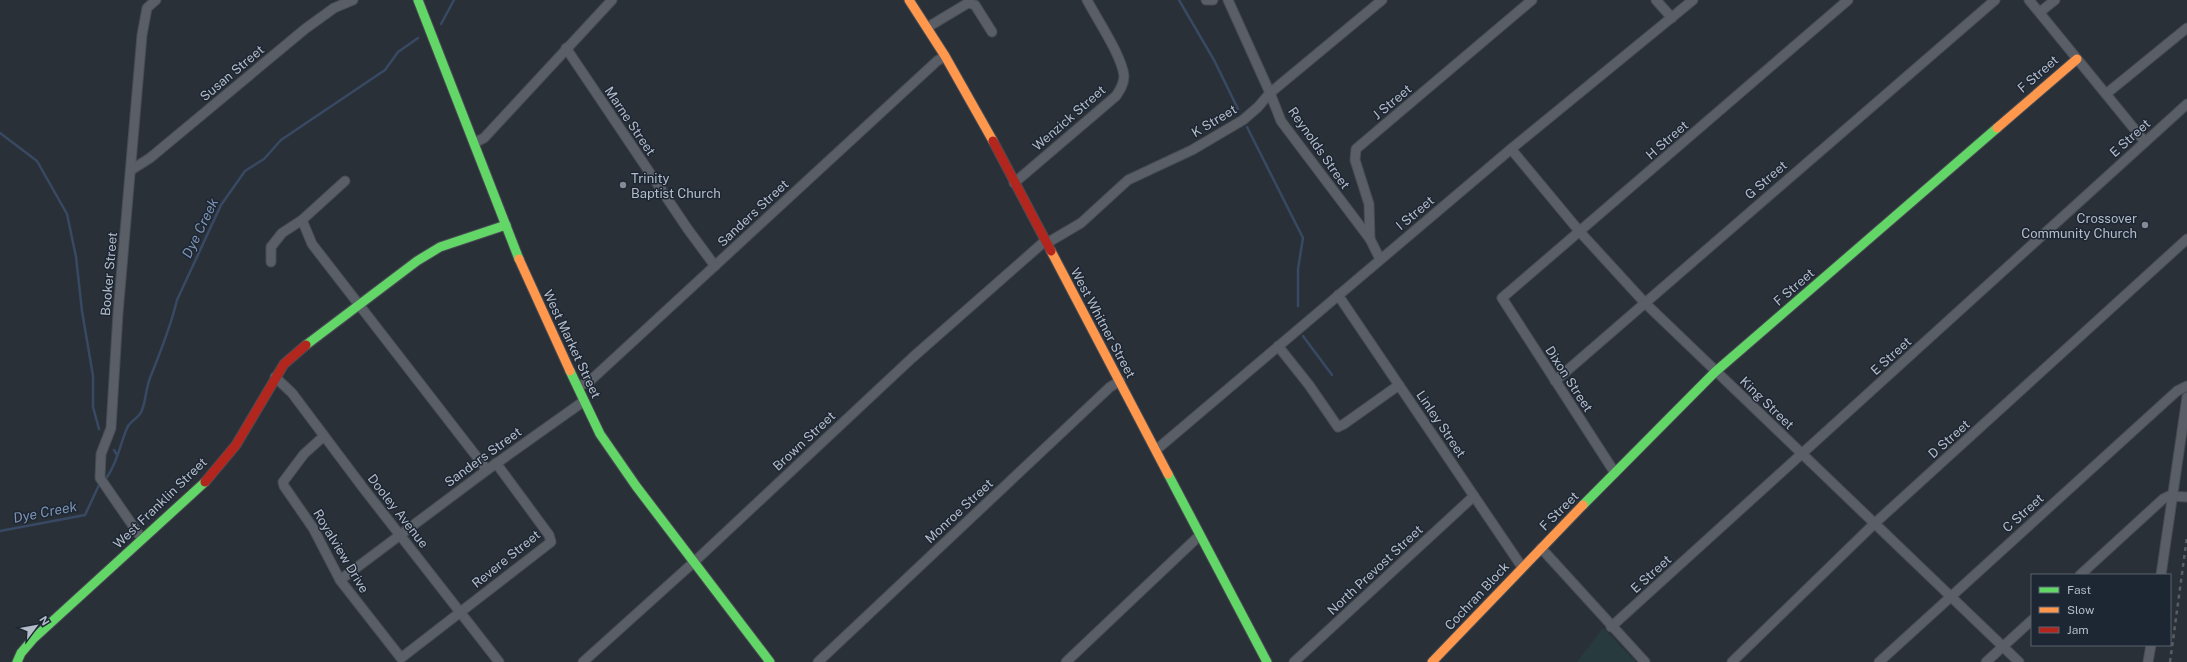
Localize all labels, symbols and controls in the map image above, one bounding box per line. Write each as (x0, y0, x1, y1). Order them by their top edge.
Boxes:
street label: Susan Street (197, 42, 267, 104)
street label: F Street (2015, 52, 2061, 96)
street label: J Street (1369, 81, 1415, 123)
street label: Wenzick Street (1030, 82, 1108, 154)
street label: Marne Street (602, 84, 658, 158)
street label: K Street (1189, 102, 1239, 140)
street label: Reynolds Street (1285, 104, 1353, 192)
street label: E Street (2107, 116, 2153, 160)
street label: H Street (1643, 118, 1691, 162)
street label: G Street (1742, 158, 1790, 202)
place label: Trinity Baptist Church (631, 171, 721, 201)
street label: Sanders Street (715, 176, 791, 250)
marker: Trinity Baptist Church (618, 180, 628, 190)
street label: I Street (1393, 193, 1437, 233)
water label: Dye Creek (179, 195, 222, 261)
place label: Crossover Community Church (2021, 211, 2137, 241)
marker: Crossover Community Church (2140, 220, 2150, 230)
street label: Booker Street (98, 231, 120, 317)
street label: West Whitner Street (1068, 265, 1138, 381)
street label: F Street (1771, 265, 1817, 309)
street label: West Market Street (540, 287, 604, 401)
street label: E Street (1868, 334, 1914, 378)
street label: Dixon Street (1542, 343, 1596, 415)
street label: King Street (1737, 374, 1797, 432)
street label: Linley Street (1413, 388, 1469, 460)
street label: Brown Street (770, 408, 838, 474)
street label: D Street (1925, 417, 1973, 461)
street label: Sanders Street (442, 424, 524, 490)
street label: West Franklin Street (110, 454, 210, 552)
street label: Dooley Avenue (365, 471, 431, 551)
street label: Monroe Street (922, 476, 996, 546)
street label: F Street (1536, 488, 1582, 534)
street label: C Street (1999, 491, 2047, 535)
water label: Dye Creek (12, 498, 79, 526)
street label: Royalview Drive (310, 506, 372, 596)
street label: North Prevost Street (1324, 522, 1426, 618)
street label: Revere Street (469, 527, 543, 591)
street label: E Street (1628, 552, 1674, 596)
street label: Cochran Block (1442, 559, 1512, 633)
legend (2031, 574, 2171, 646)
text: Fast (2067, 583, 2092, 597)
text: Slow (2067, 603, 2095, 617)
north arrow (16, 606, 56, 646)
text: N (37, 614, 52, 628)
text: Jam (2067, 623, 2089, 637)

